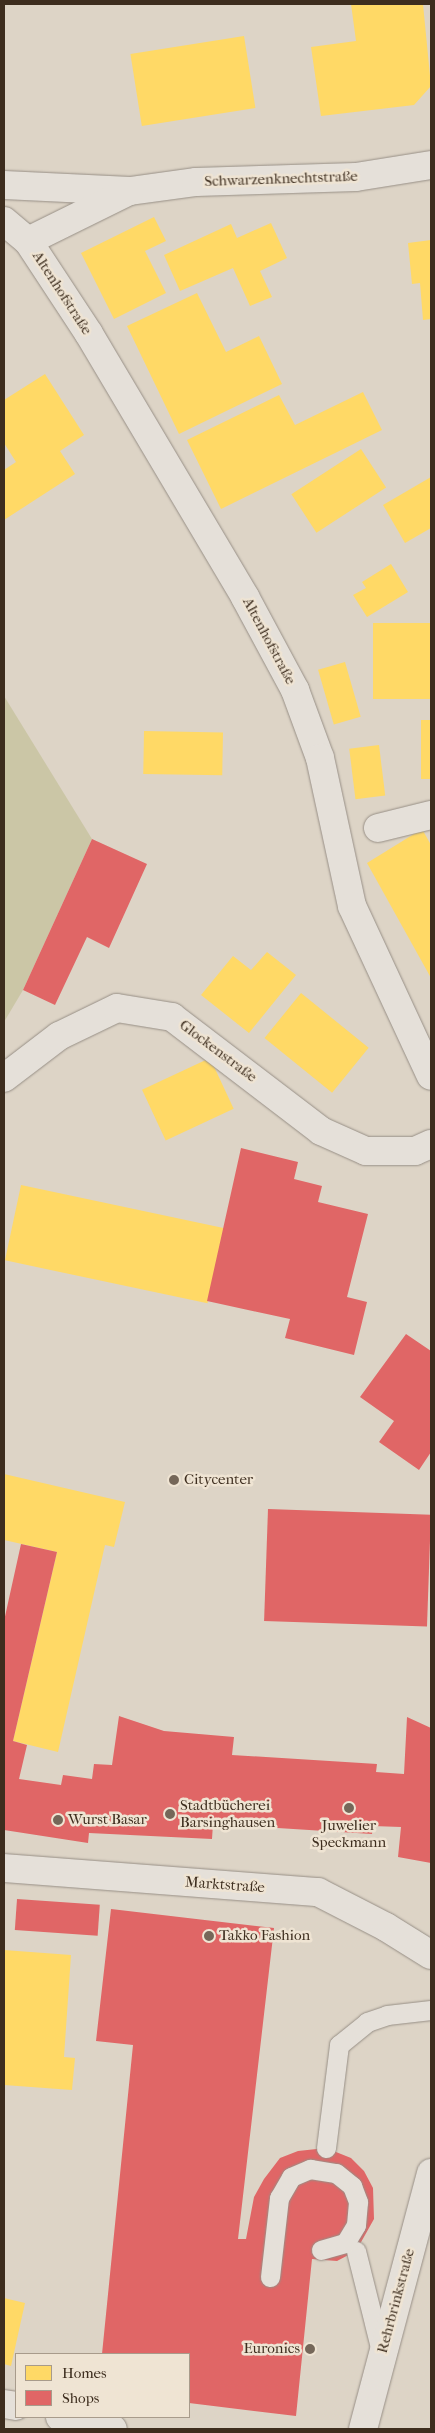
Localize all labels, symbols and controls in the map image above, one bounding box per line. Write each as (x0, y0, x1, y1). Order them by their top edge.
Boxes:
street label: Schwarzenknechtstraße (204, 167, 358, 191)
street label: Altenhofstraße (28, 248, 96, 338)
street label: Altenhofstraße (239, 594, 299, 688)
street label: Glockenstraße (176, 1016, 260, 1086)
place label: Citycenter (184, 1471, 253, 1489)
marker: Citycenter (168, 1474, 180, 1486)
place label: Stadtbücherei Barsinghausen (180, 1796, 275, 1831)
marker: Juwelier Speckmann (343, 1802, 355, 1814)
marker: Stadtbücherei Barsinghausen (164, 1808, 176, 1820)
place label: Wurst Basar (68, 1811, 147, 1829)
marker: Wurst Basar (52, 1814, 64, 1826)
place label: Juwelier Speckmann (312, 1816, 386, 1851)
street label: Marktstraße (185, 1873, 265, 1897)
place label: Takko Fashion (219, 1927, 310, 1945)
marker: Takko Fashion (203, 1930, 215, 1942)
street label: Rehrbrinkstraße (373, 2247, 419, 2355)
place label: Euronics (243, 2340, 300, 2358)
marker: Euronics (304, 2343, 316, 2355)
legend (15, 2353, 190, 2418)
text: Homes (62, 2364, 107, 2382)
text: Shops (62, 2389, 99, 2407)

